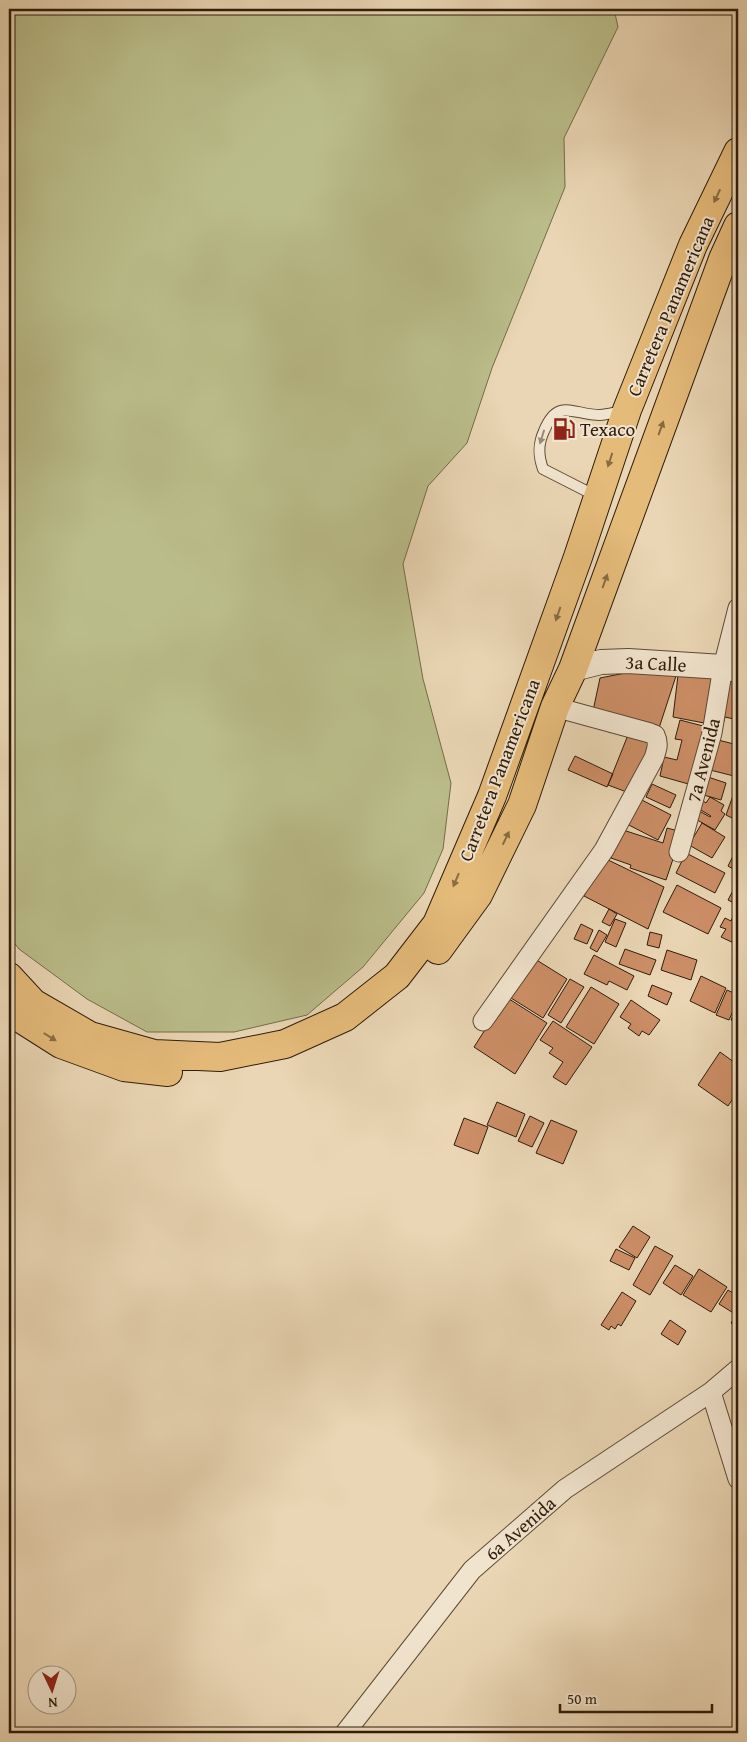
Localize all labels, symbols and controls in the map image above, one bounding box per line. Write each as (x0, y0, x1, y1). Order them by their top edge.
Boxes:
one-way arrow (712, 189, 720, 203)
street label: Carretera Panamericana (619, 211, 721, 401)
place label: Texaco (580, 415, 635, 443)
fuel station icon: Texaco (551, 416, 577, 442)
one-way arrow (657, 420, 665, 435)
one-way arrow (538, 430, 545, 445)
one-way arrow (606, 453, 614, 468)
one-way arrow (602, 573, 609, 588)
one-way arrow (554, 607, 562, 622)
street label: 3a Calle (625, 647, 687, 679)
street label: Carretera Panamericana (451, 675, 547, 865)
street label: 7a Avenida (679, 715, 727, 805)
one-way arrow (502, 830, 510, 845)
one-way arrow (452, 873, 460, 887)
one-way arrow (43, 1033, 57, 1042)
street label: 6a Avenida (478, 1489, 562, 1567)
north arrow (28, 1664, 78, 1714)
scale bar (560, 1682, 712, 1714)
text: 50 m (567, 1688, 598, 1709)
text: N (47, 1693, 58, 1713)

